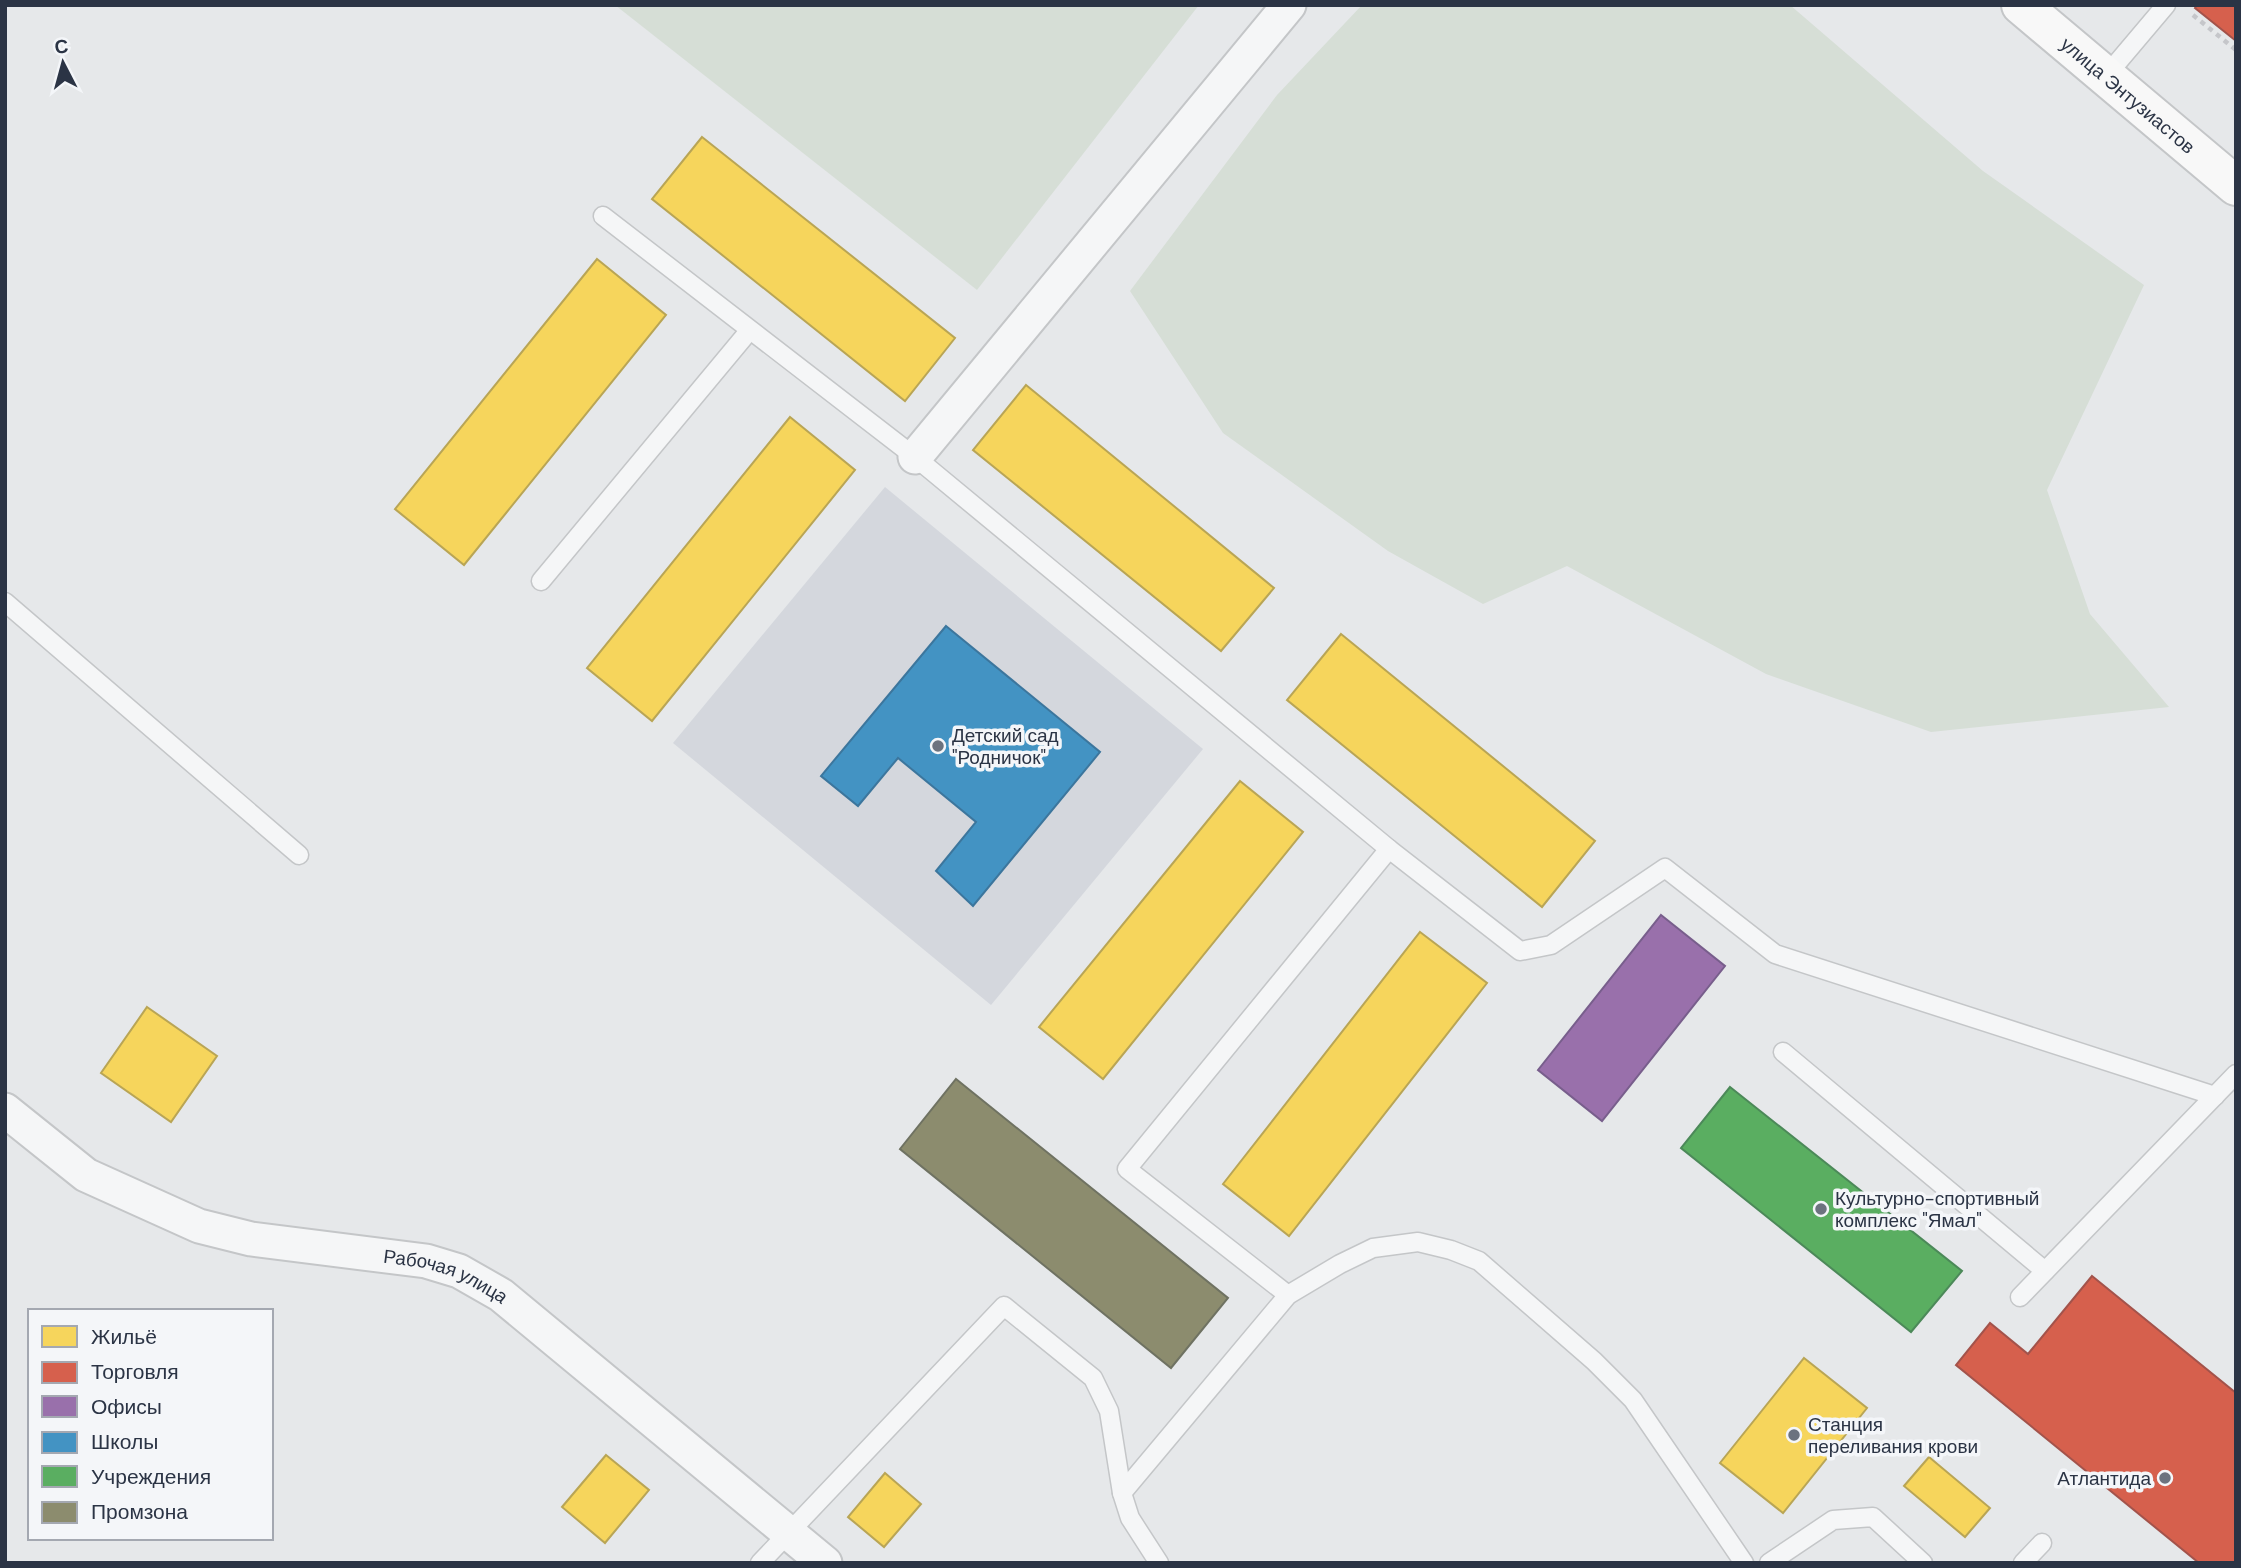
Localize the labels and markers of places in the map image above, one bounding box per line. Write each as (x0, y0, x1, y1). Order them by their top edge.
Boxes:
place label: Детский сад "Родничок" (952, 723, 1059, 770)
marker: Детский сад "Родничок" (930, 738, 946, 754)
place label: Культурно-спортивный комплекс "Ямал" (1835, 1186, 2039, 1233)
marker: Культурно-спортивный комплекс "Ямал" (1813, 1201, 1829, 1217)
place label: Станция переливания крови (1808, 1412, 1978, 1459)
marker: Станция переливания крови (1786, 1427, 1802, 1443)
place label: Атлантида (2057, 1466, 2151, 1491)
marker: Атлантида (2157, 1470, 2173, 1486)

